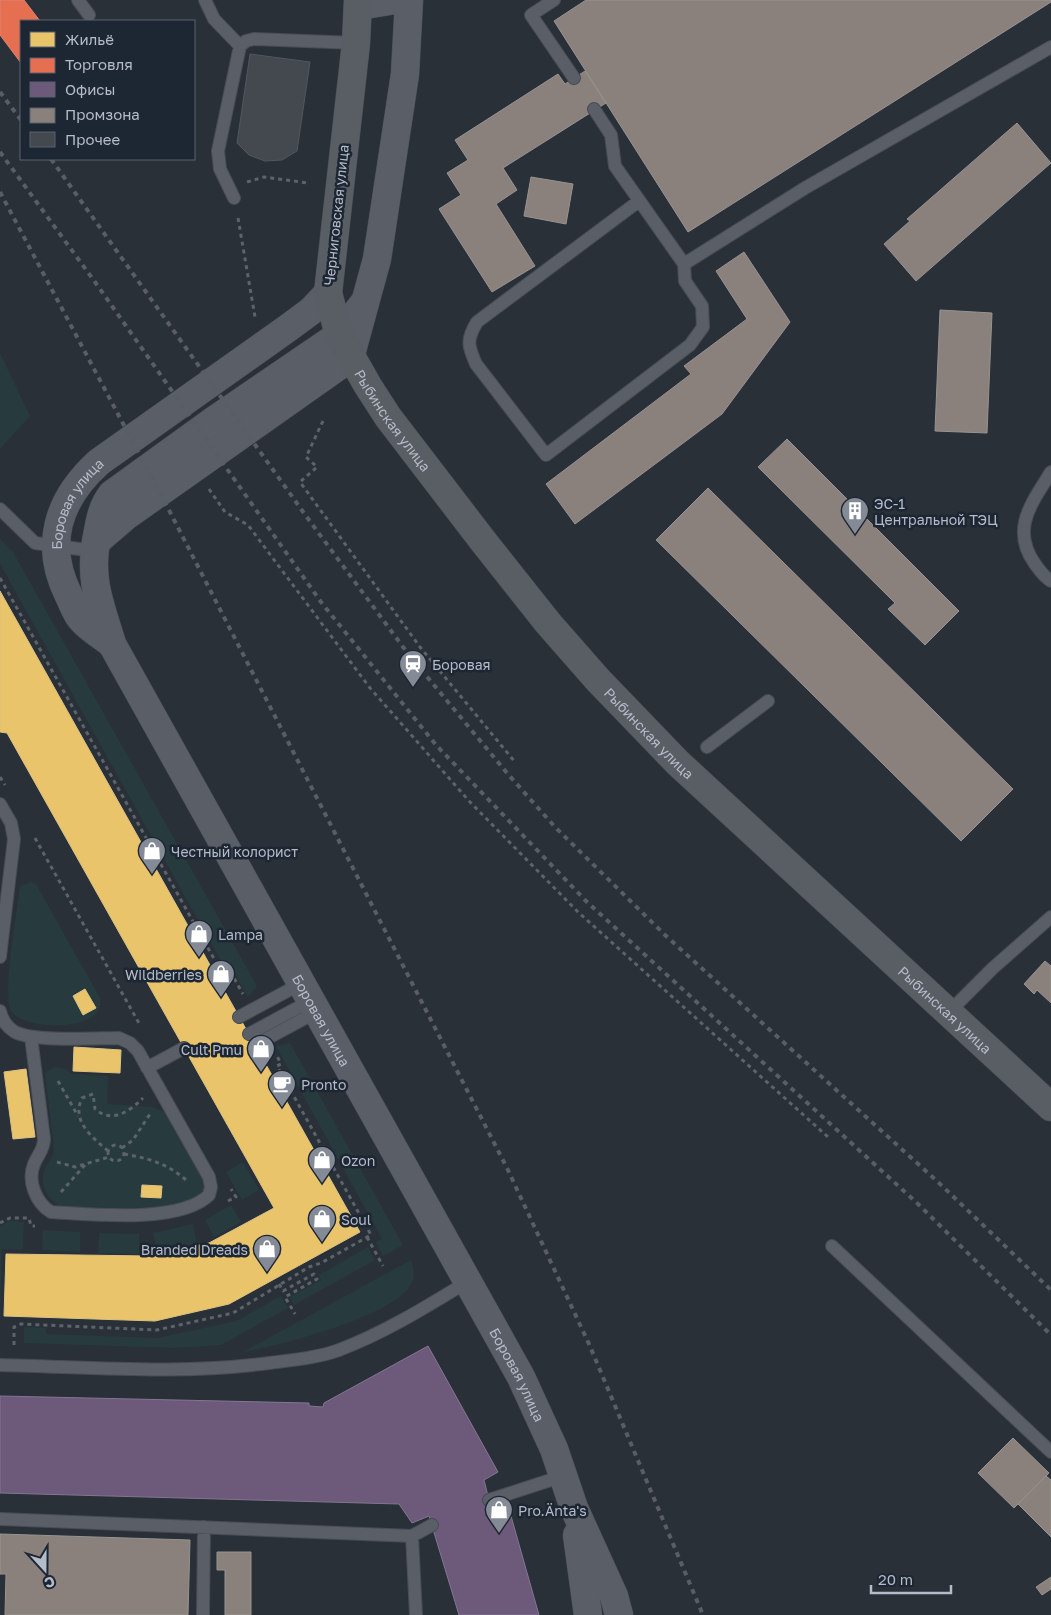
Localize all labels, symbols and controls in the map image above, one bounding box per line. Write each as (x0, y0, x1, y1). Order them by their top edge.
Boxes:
legend (20, 20, 195, 160)
text: Жильё (65, 30, 114, 48)
text: Торговля (65, 55, 133, 73)
text: Офисы (65, 80, 115, 98)
text: Промзона (65, 105, 140, 123)
text: Прочее (65, 130, 121, 148)
street label: Черниговская улица (320, 144, 352, 286)
street label: Рыбинская улица (352, 366, 435, 474)
street label: Боровая улица (48, 454, 106, 550)
place label: ЭС-1 Центральной ТЭЦ (874, 495, 998, 528)
building icon: ЭС-1 Центральной ТЭЦ (840, 496, 870, 535)
station icon: Боровая (398, 649, 428, 688)
place label: Боровая (432, 656, 491, 673)
street label: Рыбинская улица (601, 684, 698, 782)
shop icon: Честный колорист (137, 836, 167, 875)
place label: Честный колорист (171, 843, 298, 860)
shop icon: Lampa (184, 919, 214, 958)
place label: Lampa (218, 926, 263, 943)
shop icon: Wildberries (206, 959, 236, 998)
street label: Рыбинская улица (895, 962, 995, 1057)
place label: Wildberries (125, 966, 202, 983)
street label: Боровая улица (289, 971, 354, 1069)
shop icon: Cult Pmu (246, 1034, 276, 1073)
place label: Cult Pmu (181, 1041, 242, 1058)
cafe icon: Pronto (267, 1069, 297, 1108)
place label: Pronto (301, 1076, 346, 1093)
shop icon: Ozon (307, 1145, 337, 1184)
place label: Ozon (341, 1152, 375, 1169)
shop icon: Soul (307, 1204, 337, 1243)
place label: Soul (341, 1211, 371, 1228)
shop icon: Branded Dreads (252, 1234, 282, 1273)
place label: Branded Dreads (141, 1241, 248, 1258)
street label: Боровая улица (487, 1324, 549, 1424)
shop icon: Pro.Änta's (484, 1495, 514, 1534)
place label: Pro.Änta's (518, 1502, 587, 1519)
north arrow (20, 1545, 70, 1595)
scale bar (871, 1562, 951, 1594)
text: 20 m (878, 1570, 913, 1588)
text: С (42, 1573, 58, 1592)

